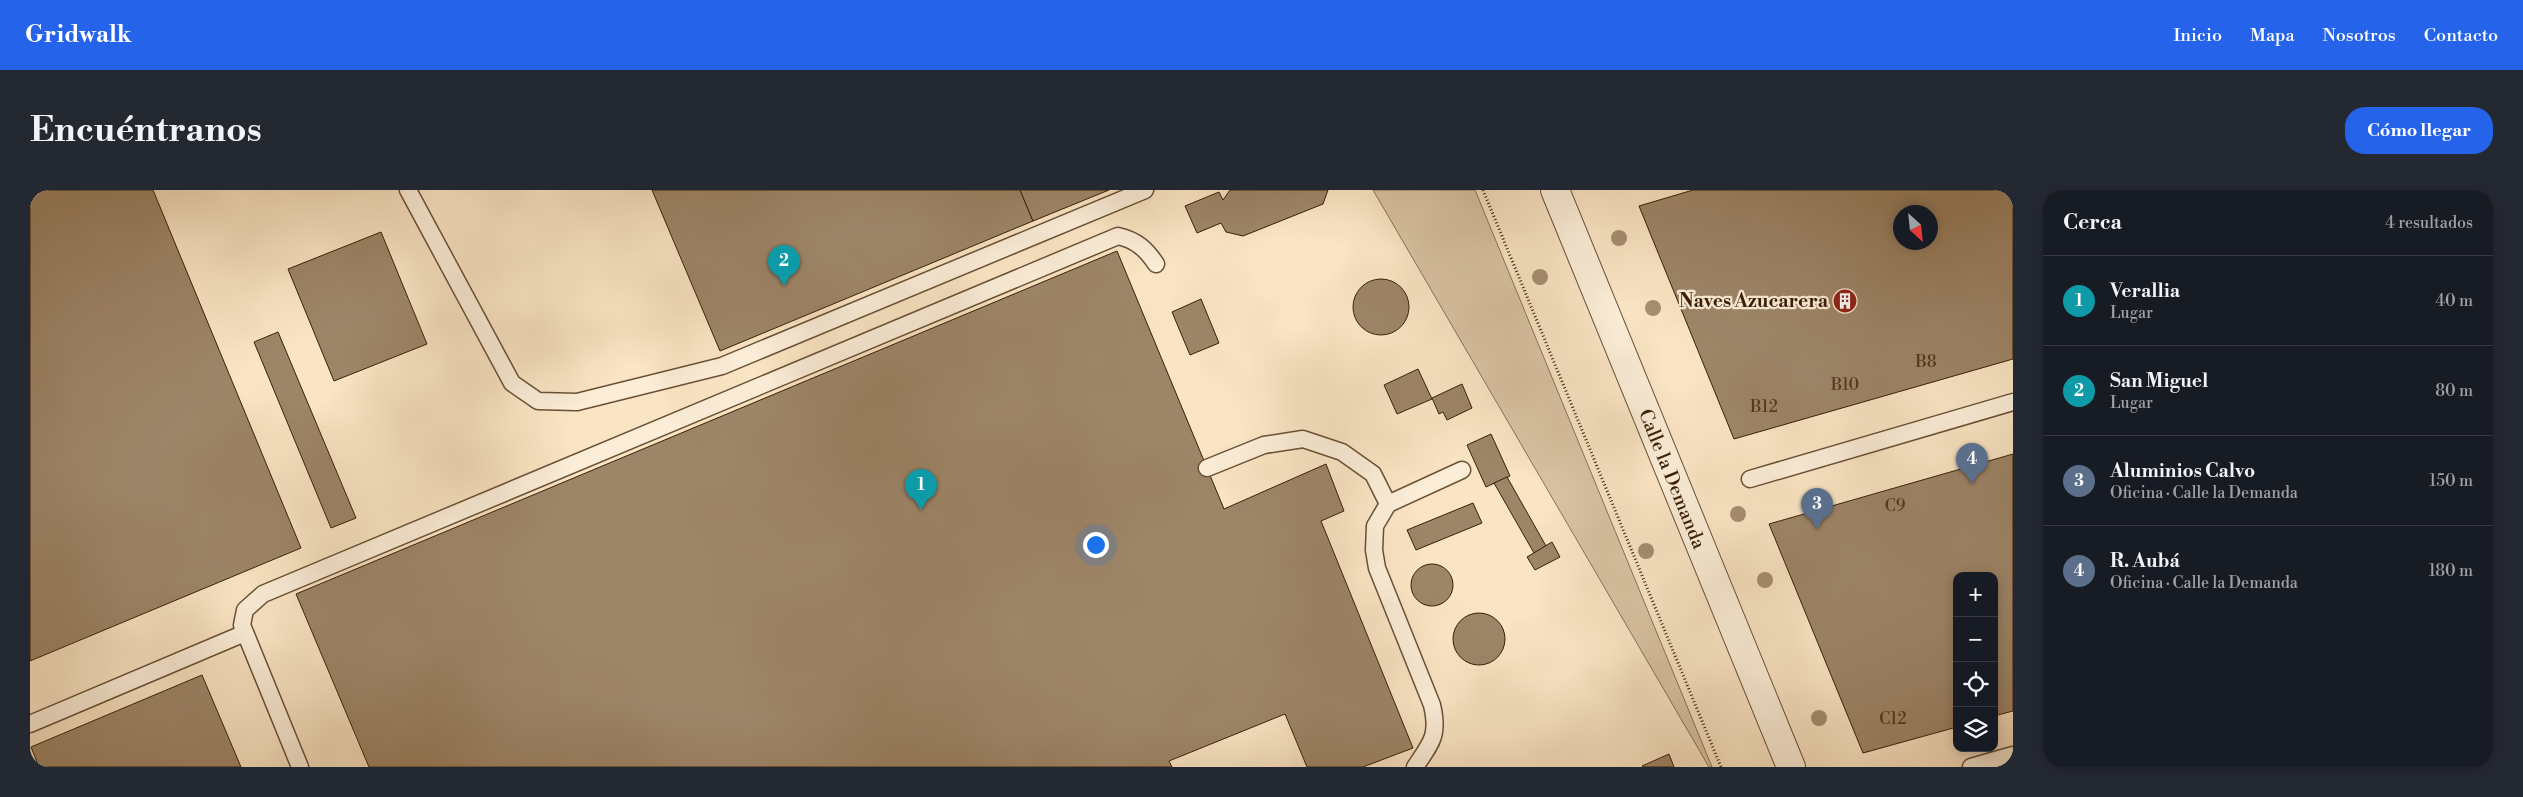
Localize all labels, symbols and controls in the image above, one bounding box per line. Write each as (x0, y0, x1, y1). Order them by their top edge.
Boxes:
text: Gridwalk (25, 20, 132, 50)
text: Inicio (2173, 24, 2222, 47)
text: Mapa (2250, 24, 2295, 47)
text: Nosotros (2323, 24, 2396, 47)
text: Contacto (2424, 24, 2498, 47)
button: Cómo llegar (2345, 107, 2493, 154)
text: Encuéntranos (30, 109, 262, 152)
north arrow (1893, 205, 1938, 250)
text: Cerca (2063, 210, 2122, 236)
text: 4 resultados (2385, 213, 2473, 233)
pin: 2 (768, 245, 800, 286)
text: Verallia (2110, 279, 2180, 303)
building icon: Naves Azucarera (1832, 288, 1858, 314)
place label: Naves Azucarera (1679, 289, 1829, 313)
text: 1 (2075, 291, 2083, 311)
text: 40 m (2436, 291, 2473, 311)
text: Lugar (2110, 303, 2153, 323)
house number: B8 (1914, 352, 1937, 372)
text: San Miguel (2110, 369, 2208, 393)
house number: B10 (1830, 375, 1859, 395)
text: 2 (2074, 381, 2084, 401)
text: 80 m (2435, 381, 2473, 401)
text: Lugar (2110, 393, 2153, 413)
house number: B12 (1749, 397, 1778, 417)
street label: Calle la Demanda (1633, 405, 1711, 553)
pin: 4 (1956, 443, 1988, 484)
text: Aluminios Calvo (2110, 459, 2255, 483)
pin: 1 (905, 469, 937, 510)
text: 3 (2074, 471, 2084, 491)
text: 150 m (2429, 471, 2473, 491)
text: Oficina · Calle la Demanda (2110, 483, 2298, 503)
pin: 3 (1801, 488, 1833, 529)
house number: C9 (1885, 496, 1906, 516)
your location (1083, 532, 1109, 558)
text: R. Aubá (2110, 549, 2180, 573)
text: 4 (2074, 561, 2084, 581)
text: 180 m (2429, 561, 2473, 581)
map controls (1953, 572, 1998, 752)
button: + (1953, 572, 1998, 617)
text: Oficina · Calle la Demanda (2110, 573, 2298, 593)
button: − (1953, 617, 1998, 662)
button: locate (1953, 662, 1998, 707)
button: layers (1953, 707, 1998, 752)
house number: C12 (1879, 709, 1907, 729)

